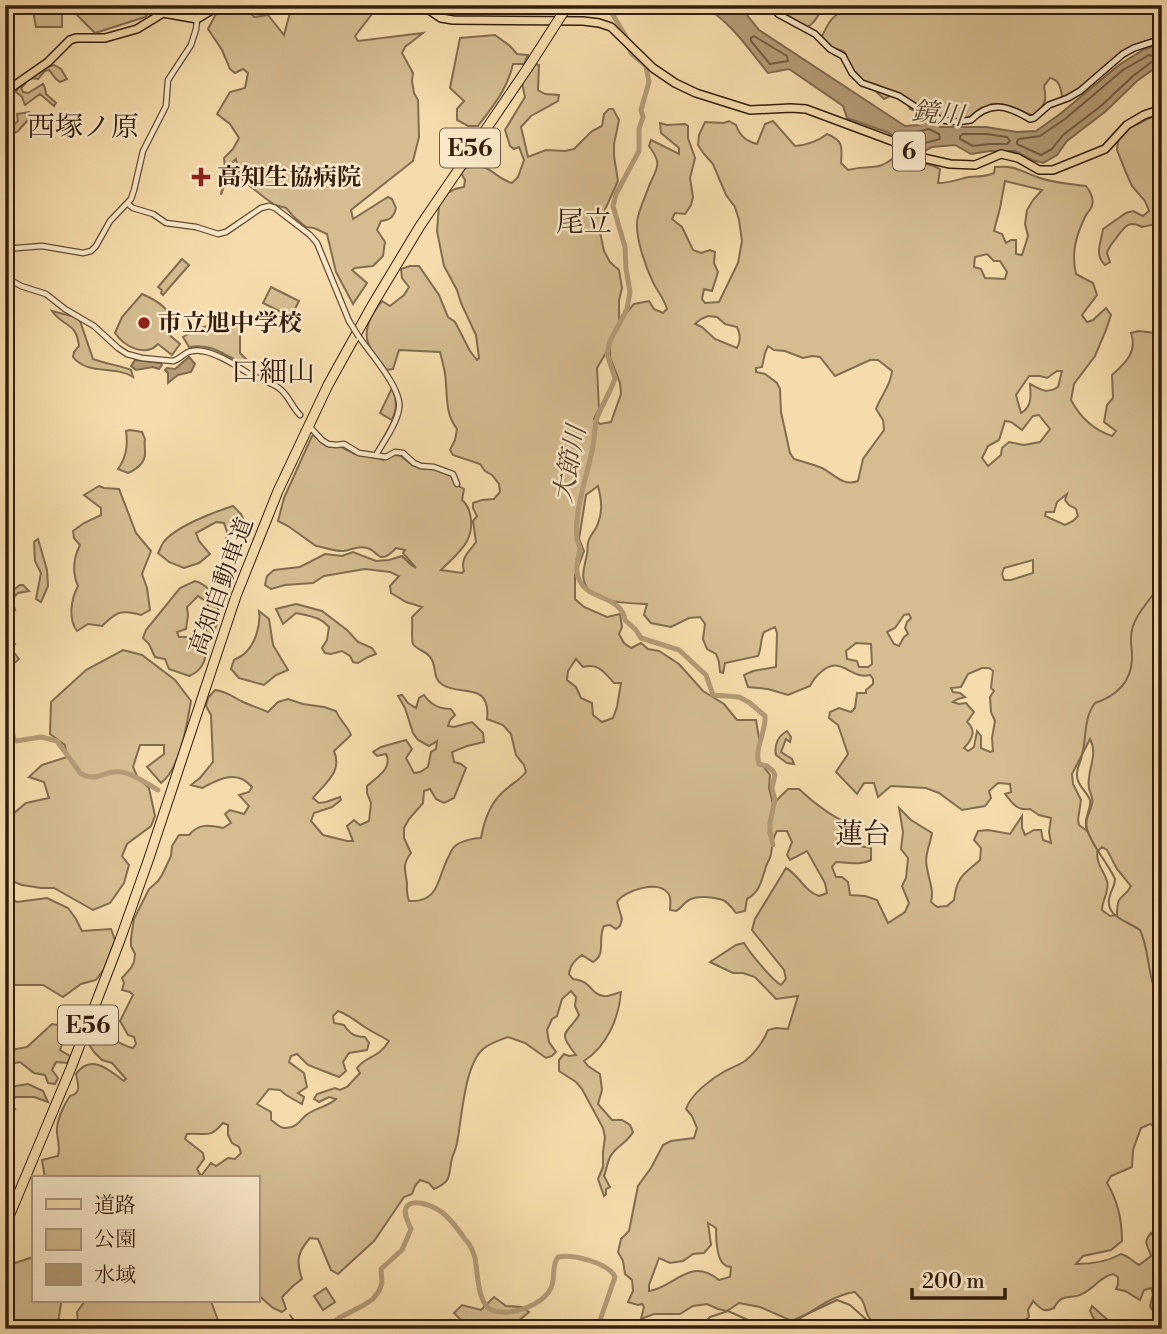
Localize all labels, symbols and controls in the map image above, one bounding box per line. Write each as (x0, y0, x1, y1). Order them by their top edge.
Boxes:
water label: 鏡川 (910, 95, 968, 133)
district label: 西塚ノ原 (27, 110, 139, 145)
road number: E56 (440, 128, 500, 168)
road number: 6 (893, 132, 925, 170)
place label: 高知生協病院 (217, 163, 361, 193)
marker: 高知生協病院 (191, 167, 211, 187)
district label: 尾立 (556, 205, 612, 240)
place label: 市立旭中学校 (158, 309, 302, 339)
marker: 市立旭中学校 (136, 315, 152, 331)
district label: 口細山 (231, 355, 315, 390)
water label: 大節川 (547, 420, 594, 506)
street label: 高知自動車道 (183, 514, 261, 659)
district label: 蓮台 (835, 817, 891, 852)
road number: E56 (58, 1006, 118, 1044)
legend (32, 1176, 259, 1302)
text: 道路 (94, 1193, 136, 1219)
text: 公園 (94, 1227, 136, 1253)
scale bar (912, 1257, 1004, 1301)
text: 水域 (94, 1263, 136, 1289)
text: 200 m (922, 1269, 985, 1295)

